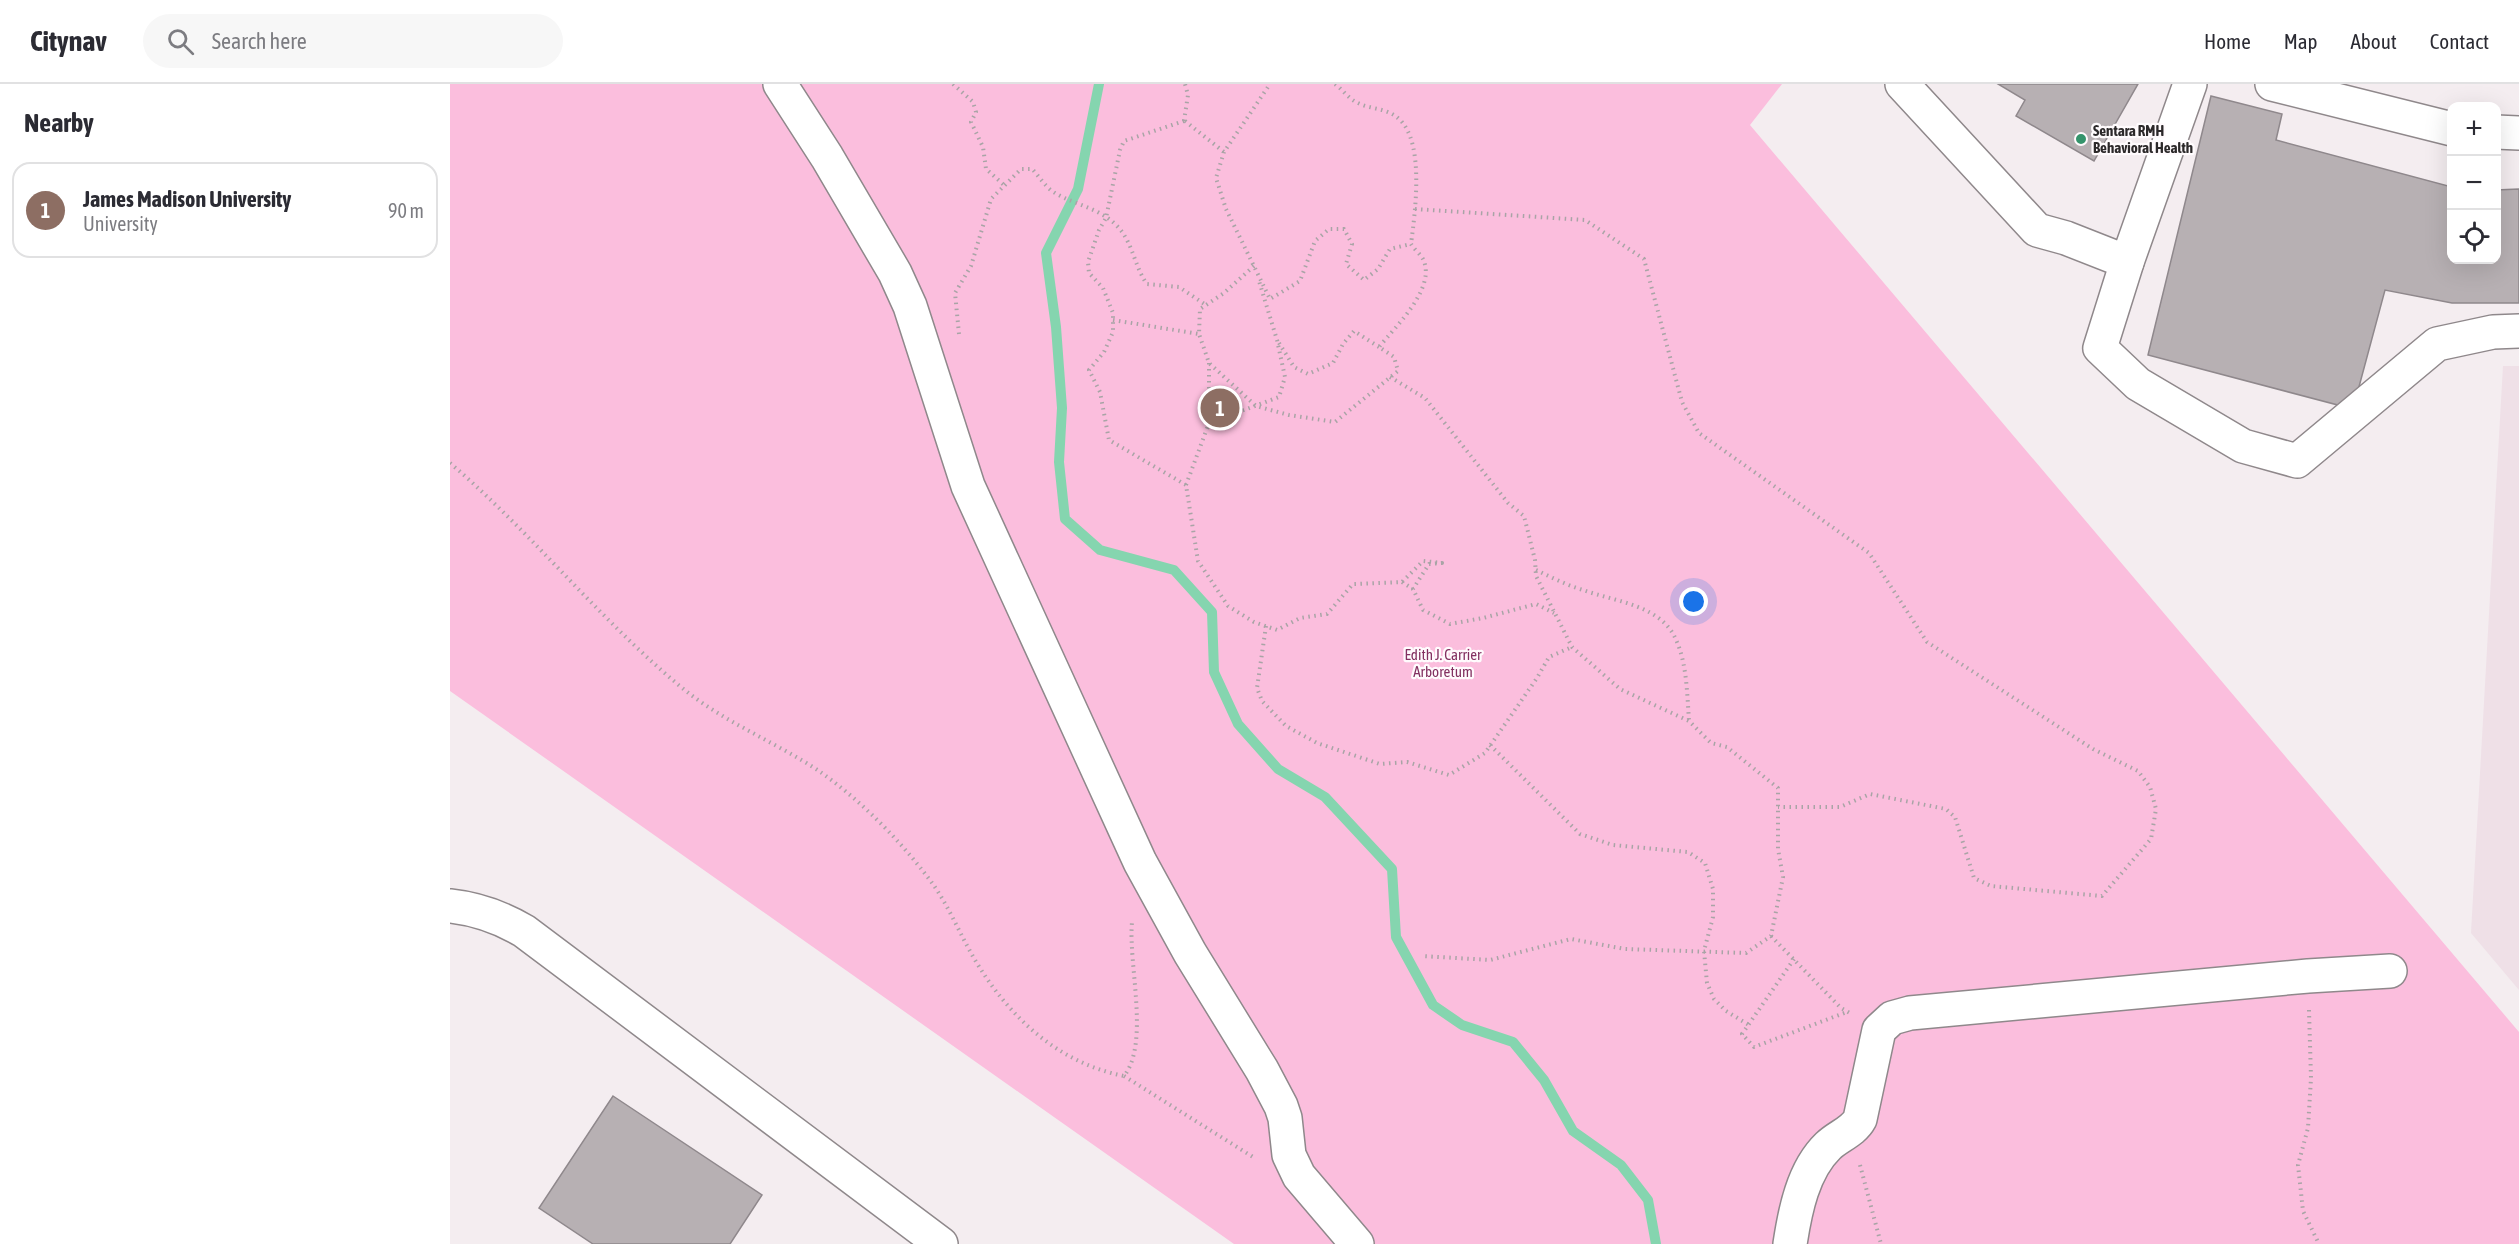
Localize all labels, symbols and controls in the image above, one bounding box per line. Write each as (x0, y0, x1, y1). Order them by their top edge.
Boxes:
search box (143, 14, 563, 68)
text: Citynav (30, 25, 107, 57)
icon: search (164, 25, 197, 58)
text: Search here (212, 28, 307, 54)
text: Home (2204, 29, 2251, 53)
text: Map (2284, 29, 2318, 53)
text: About (2351, 29, 2397, 53)
text: Contact (2430, 29, 2489, 53)
map controls (2447, 102, 2501, 264)
button: + (2447, 102, 2501, 156)
text: Nearby (24, 108, 94, 138)
place label: Sentara RMH Behavioral Health (2093, 122, 2193, 156)
marker: Sentara RMH Behavioral Health (2074, 132, 2088, 146)
button: − (2447, 156, 2501, 210)
text: James Madison University (83, 186, 291, 212)
text: 1 (41, 199, 50, 222)
text: 90 m (388, 199, 424, 222)
button: locate (2447, 210, 2501, 264)
text: University (83, 212, 158, 235)
pin: 1 (1200, 386, 1240, 430)
your location (1679, 587, 1708, 616)
park label: Edith J. Carrier Arboretum (1404, 646, 1482, 680)

